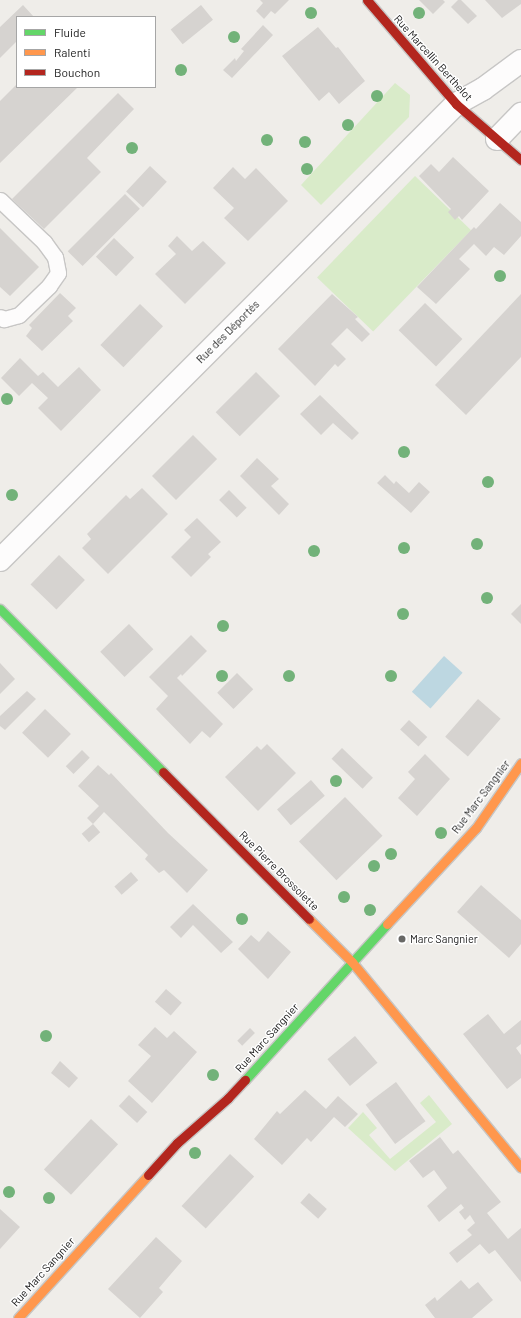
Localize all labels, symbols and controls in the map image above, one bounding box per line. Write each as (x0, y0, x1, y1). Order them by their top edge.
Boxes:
street label: Rue Marcellin Berthelot (391, 12, 475, 104)
legend (16, 16, 156, 88)
text: Fluide (54, 25, 86, 39)
text: Ralenti (54, 45, 91, 59)
text: Bouchon (54, 65, 100, 79)
street label: Rue des Déportés (194, 298, 262, 366)
street label: Rue Marc Sangnier (449, 758, 513, 836)
street label: Rue Pierre Brossolette (236, 828, 322, 914)
place label: Marc Sangnier (410, 932, 478, 946)
marker: Marc Sangnier (397, 934, 407, 944)
street label: Rue Marc Sangnier (232, 1001, 302, 1075)
street label: Rue Marc Sangnier (8, 1235, 78, 1309)

